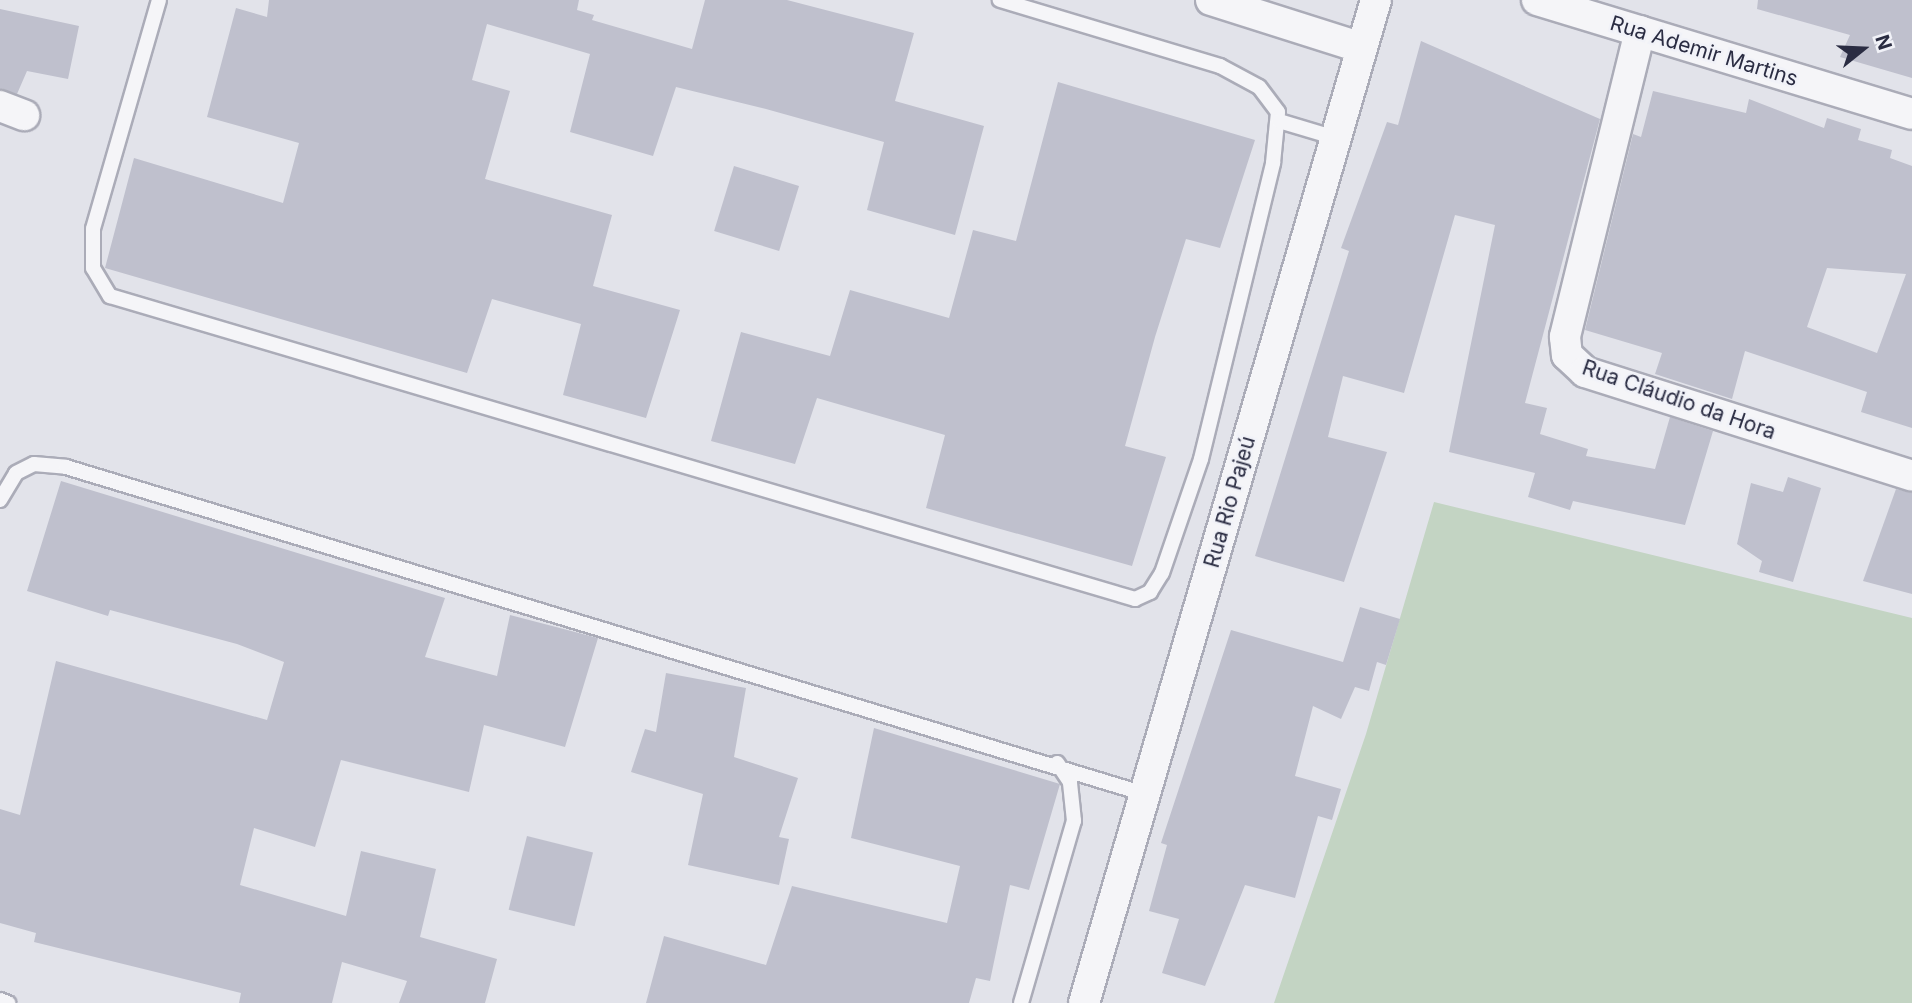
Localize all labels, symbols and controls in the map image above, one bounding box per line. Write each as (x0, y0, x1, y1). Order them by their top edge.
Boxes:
street label: Rua Ademir Martins (1607, 10, 1801, 92)
north arrow (1828, 14, 1898, 84)
text: N (1870, 32, 1897, 53)
street label: Rua Cláudio da Hora (1579, 355, 1779, 445)
street label: Rua Rio Pajeú (1199, 433, 1261, 571)

